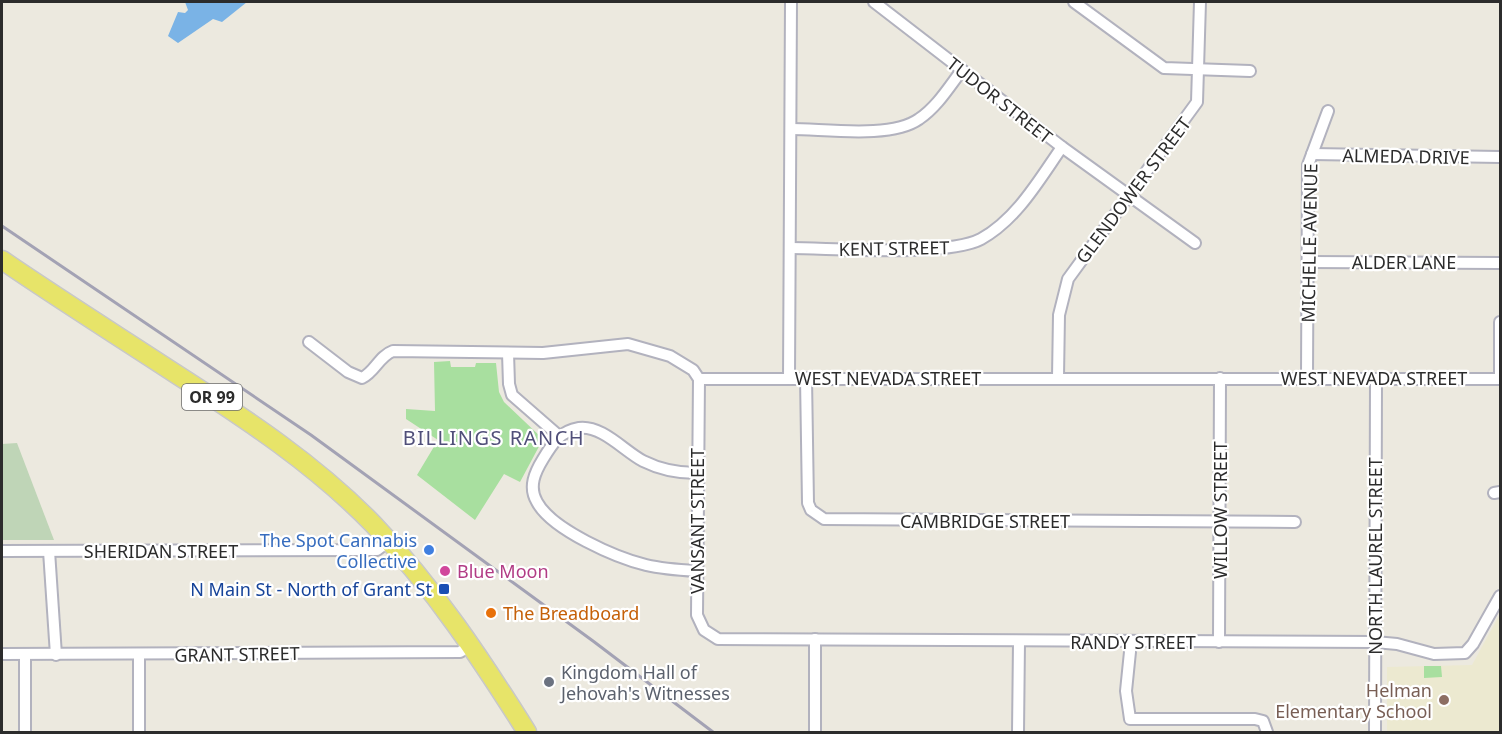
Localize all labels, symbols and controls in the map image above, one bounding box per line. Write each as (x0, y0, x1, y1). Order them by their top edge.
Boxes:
street label: TUDOR STREET (942, 51, 1058, 149)
street label: GLENDOWER STREET (1070, 112, 1196, 268)
street label: ALMEDA DRIVE (1342, 143, 1470, 169)
street label: MICHELLE AVENUE (1296, 163, 1322, 323)
street label: KENT STREET (838, 235, 950, 261)
street label: ALDER LANE (1352, 250, 1456, 274)
street label: WEST NEVADA STREET (795, 366, 981, 390)
street label: WEST NEVADA STREET (1281, 366, 1467, 390)
road number: OR 99 (182, 384, 242, 410)
district label: BILLINGS RANCH (403, 424, 585, 451)
street label: WILLOW STREET (1208, 441, 1232, 579)
street label: VANSANT STREET (685, 448, 709, 594)
street label: NORTH LAUREL STREET (1363, 457, 1387, 655)
street label: CAMBRIDGE STREET (900, 509, 1070, 533)
place label: The Spot Cannabis Collective (260, 528, 417, 573)
street label: SHERIDAN STREET (84, 539, 238, 563)
marker: The Spot Cannabis Collective (422, 543, 436, 557)
place label: Blue Moon (457, 559, 549, 583)
marker: Blue Moon (438, 564, 452, 578)
place label: N Main St - North of Grant St (190, 577, 432, 601)
marker: N Main St - North of Grant St (437, 582, 451, 596)
place label: The Breadboard (503, 601, 639, 625)
marker: The Breadboard (484, 606, 498, 620)
street label: RANDY STREET (1070, 630, 1196, 654)
street label: GRANT STREET (174, 641, 300, 667)
place label: Kingdom Hall of Jehovah's Witnesses (559, 660, 730, 705)
marker: Kingdom Hall of Jehovah's Witnesses (542, 675, 556, 689)
place label: Helman Elementary School (1275, 678, 1432, 723)
marker: Helman Elementary School (1437, 693, 1451, 707)

